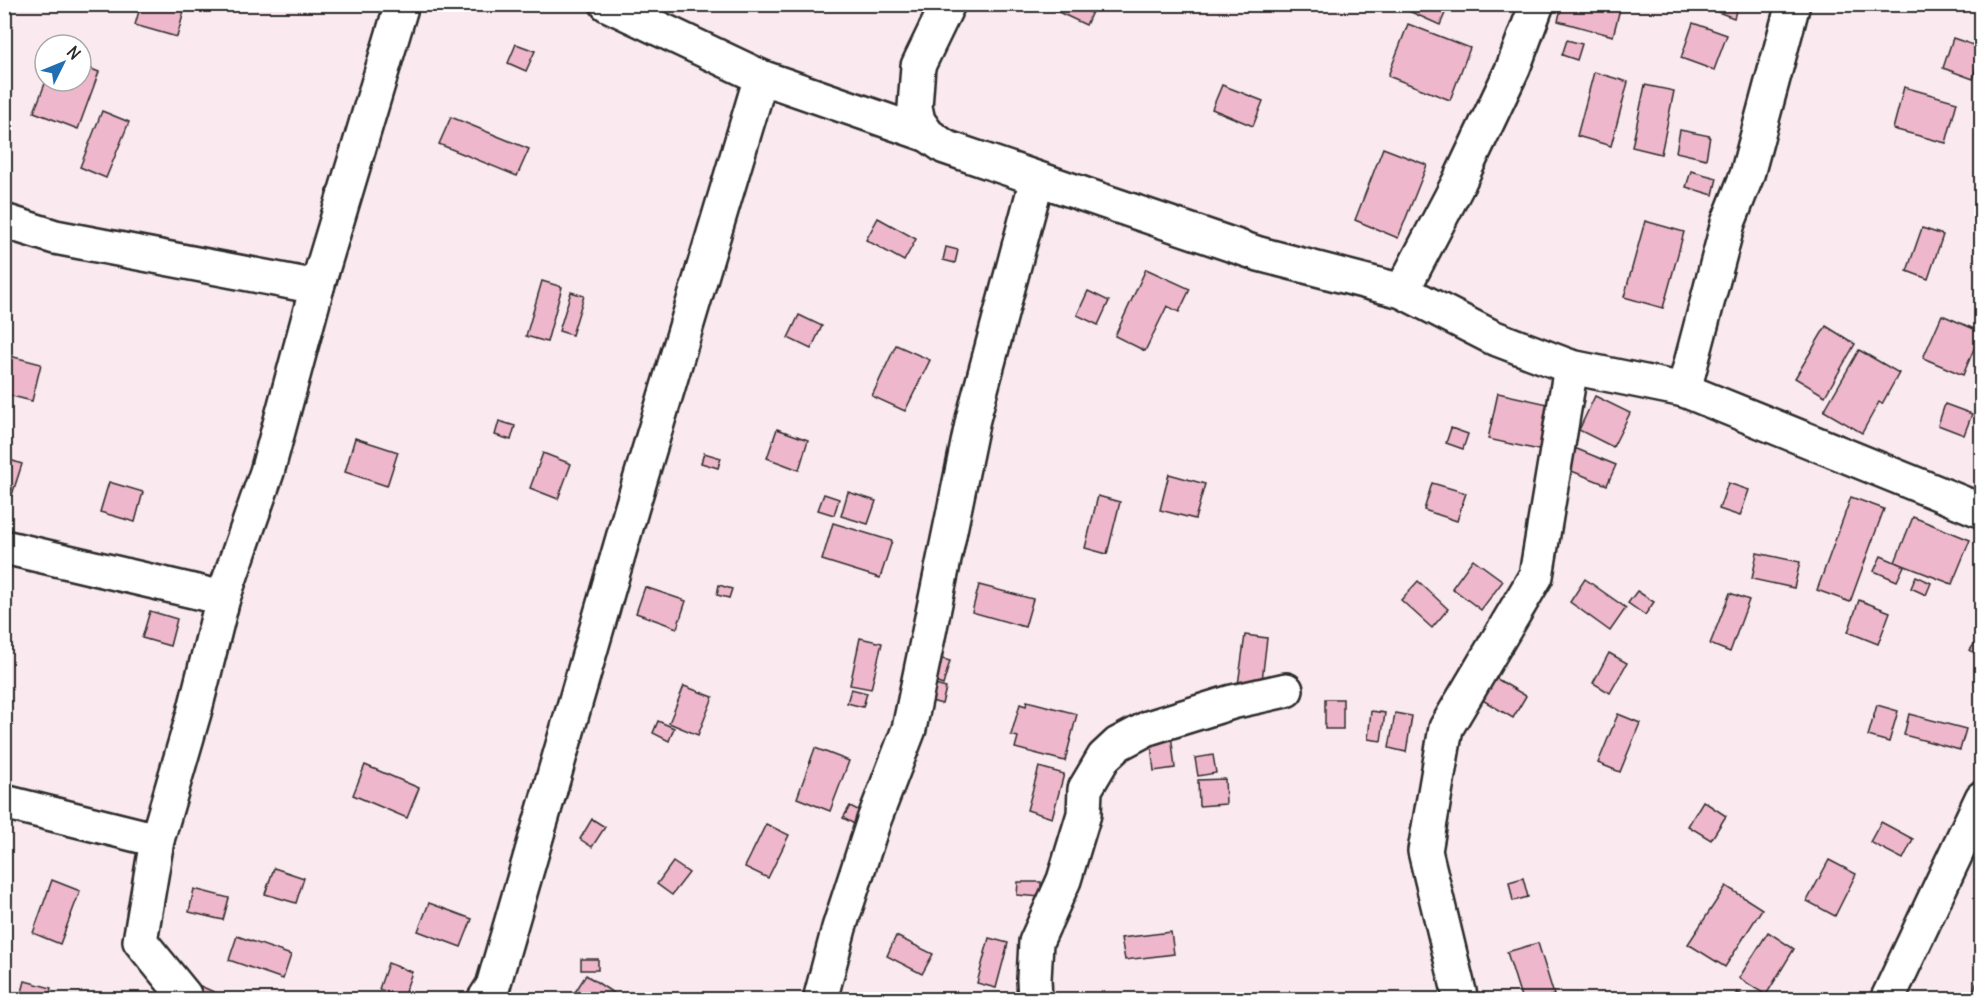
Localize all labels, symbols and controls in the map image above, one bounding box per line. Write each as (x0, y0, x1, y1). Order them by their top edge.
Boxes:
north arrow (33, 33, 93, 93)
text: N (63, 42, 85, 64)

